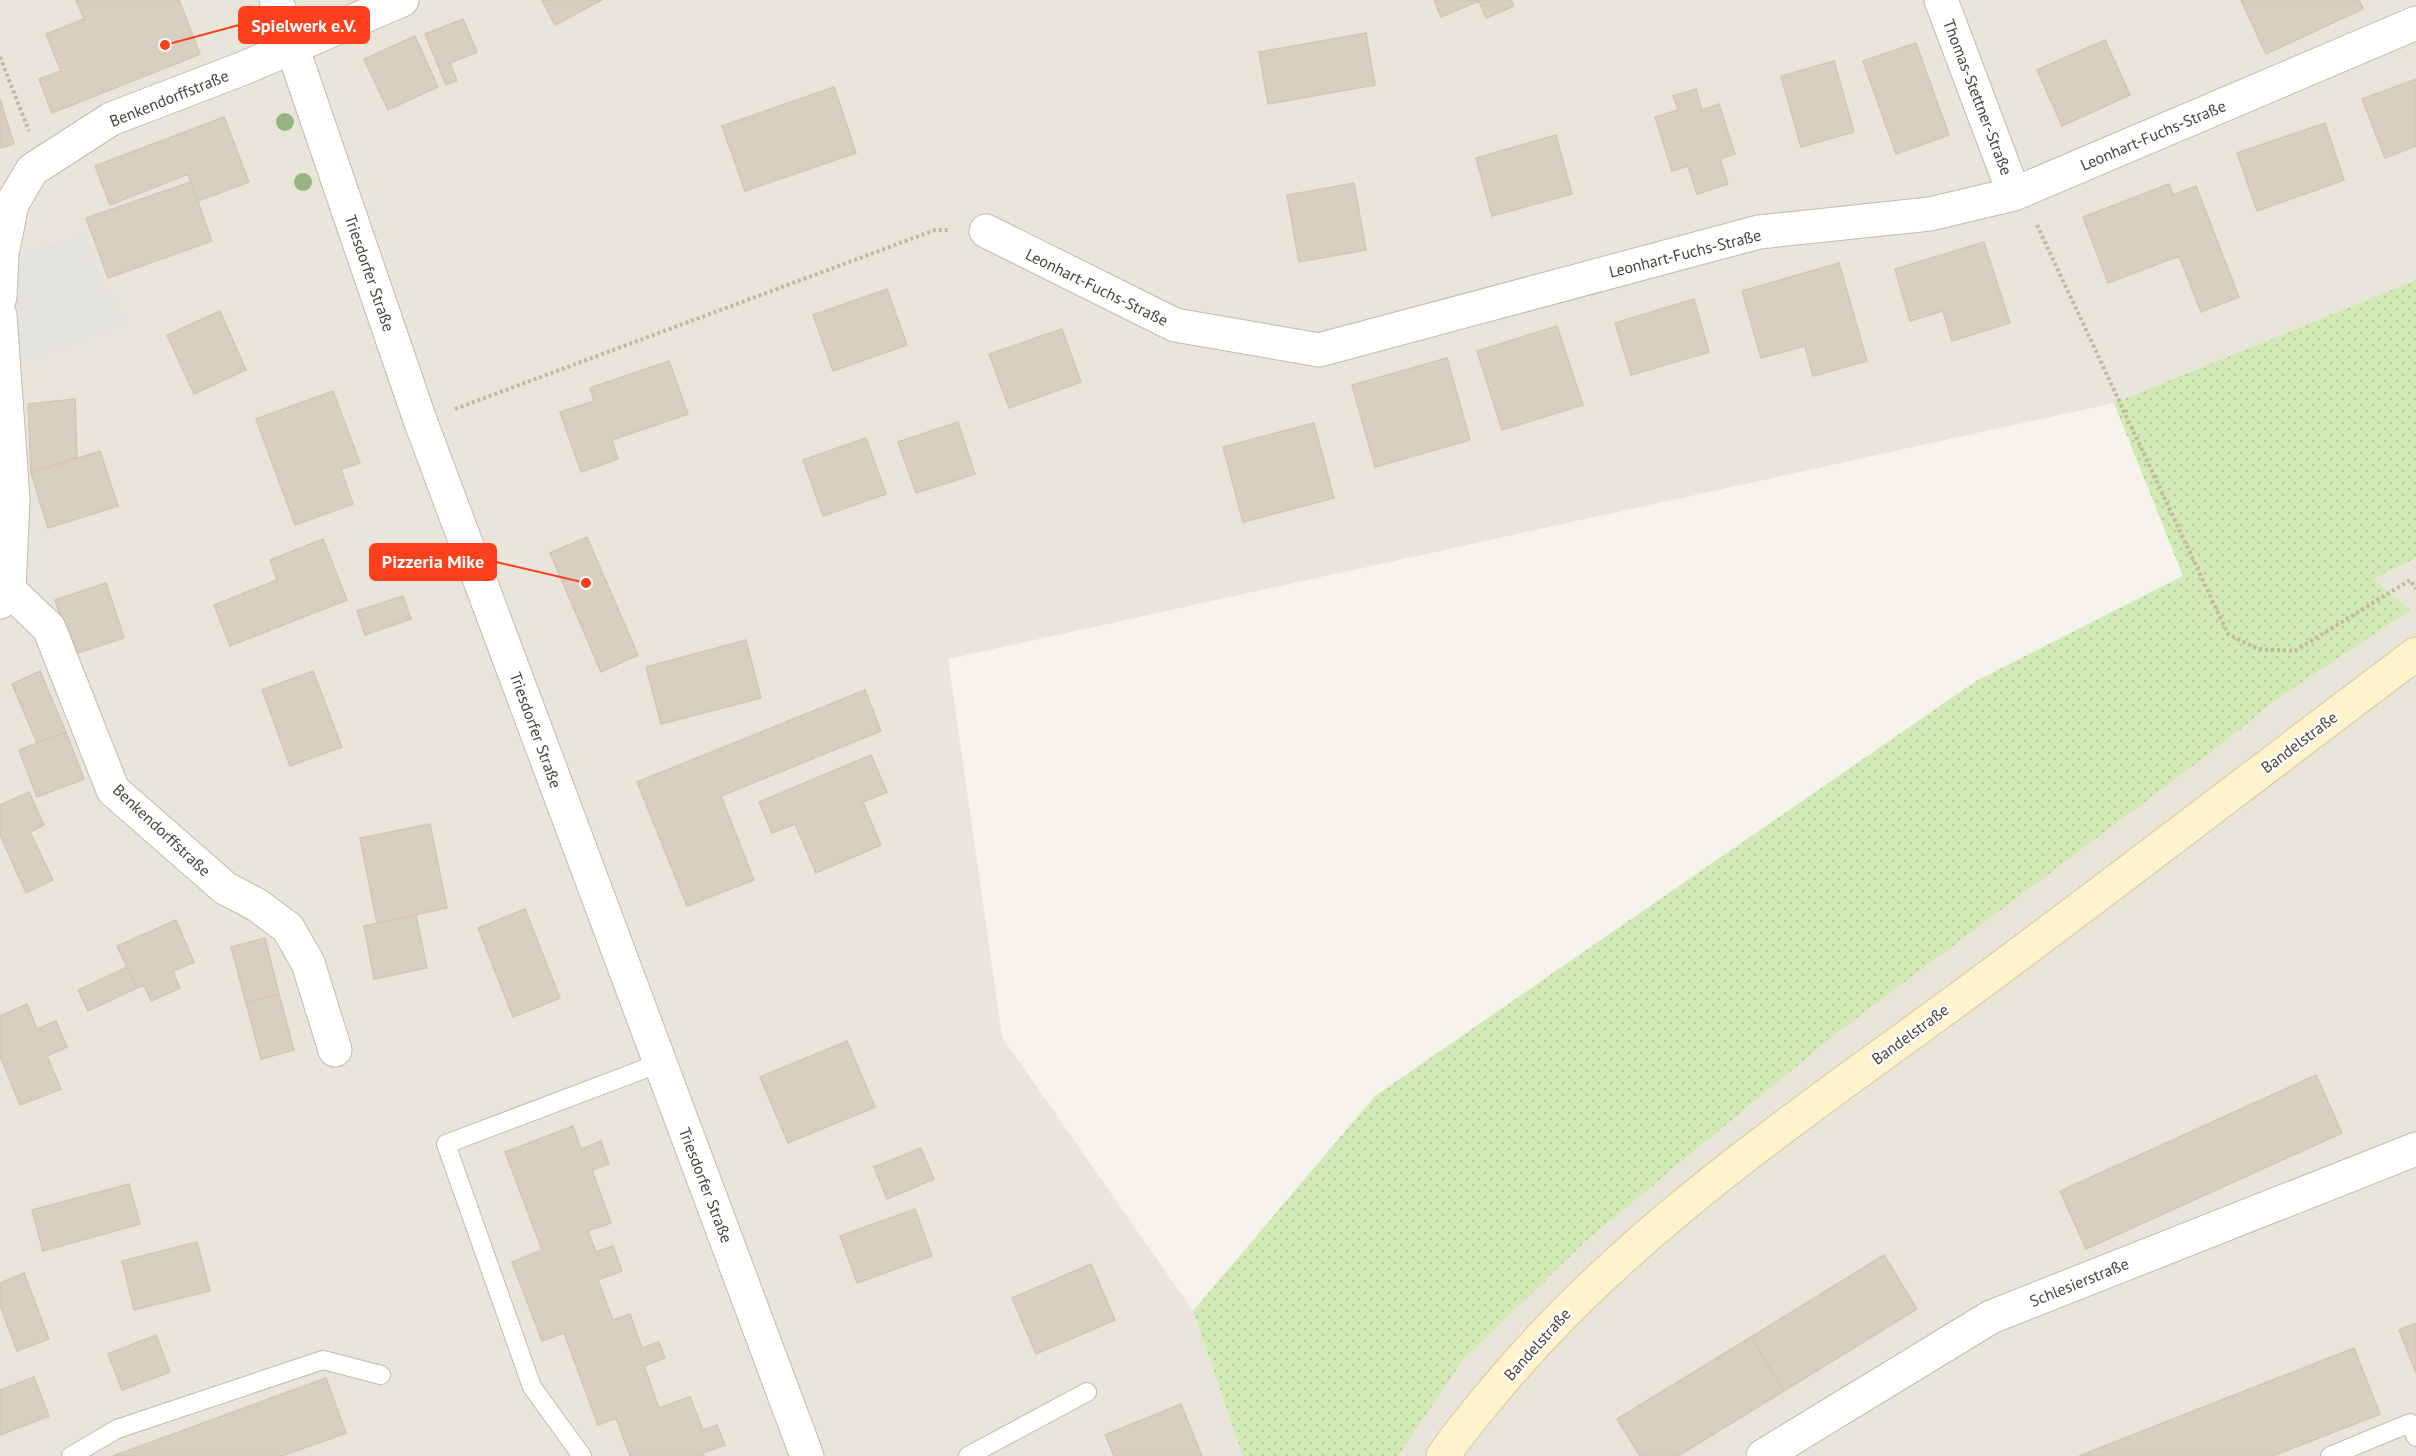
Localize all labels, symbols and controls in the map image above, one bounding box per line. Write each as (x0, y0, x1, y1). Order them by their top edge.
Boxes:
callout: Spielwerk e.V. (239, 7, 369, 43)
text: Spielwerk e.V. (251, 14, 357, 37)
street label: Thomas-Stettner-Straße (1939, 16, 2017, 178)
street label: Benkendorffstraße (107, 65, 231, 131)
street label: Leonhart-Fuchs-Straße (2077, 95, 2229, 175)
street label: Triesdorfer Straße (341, 212, 399, 334)
street label: Leonhart-Fuchs-Straße (1607, 224, 1763, 282)
street label: Leonhart-Fuchs-Straße (1022, 244, 1172, 330)
callout: Pizzeria Mike (370, 544, 496, 580)
text: Pizzeria Mike (382, 550, 484, 573)
street label: Triesdorfer Straße (506, 669, 566, 791)
street label: Bandelstraße (2257, 707, 2341, 777)
street label: Benkendorffstraße (109, 780, 215, 880)
street label: Bandelstraße (1867, 999, 1953, 1069)
street label: Triesdorfer Straße (675, 1124, 737, 1246)
street label: Schlesierstraße (2027, 1253, 2131, 1311)
street label: Bandelstraße (1499, 1304, 1575, 1384)

